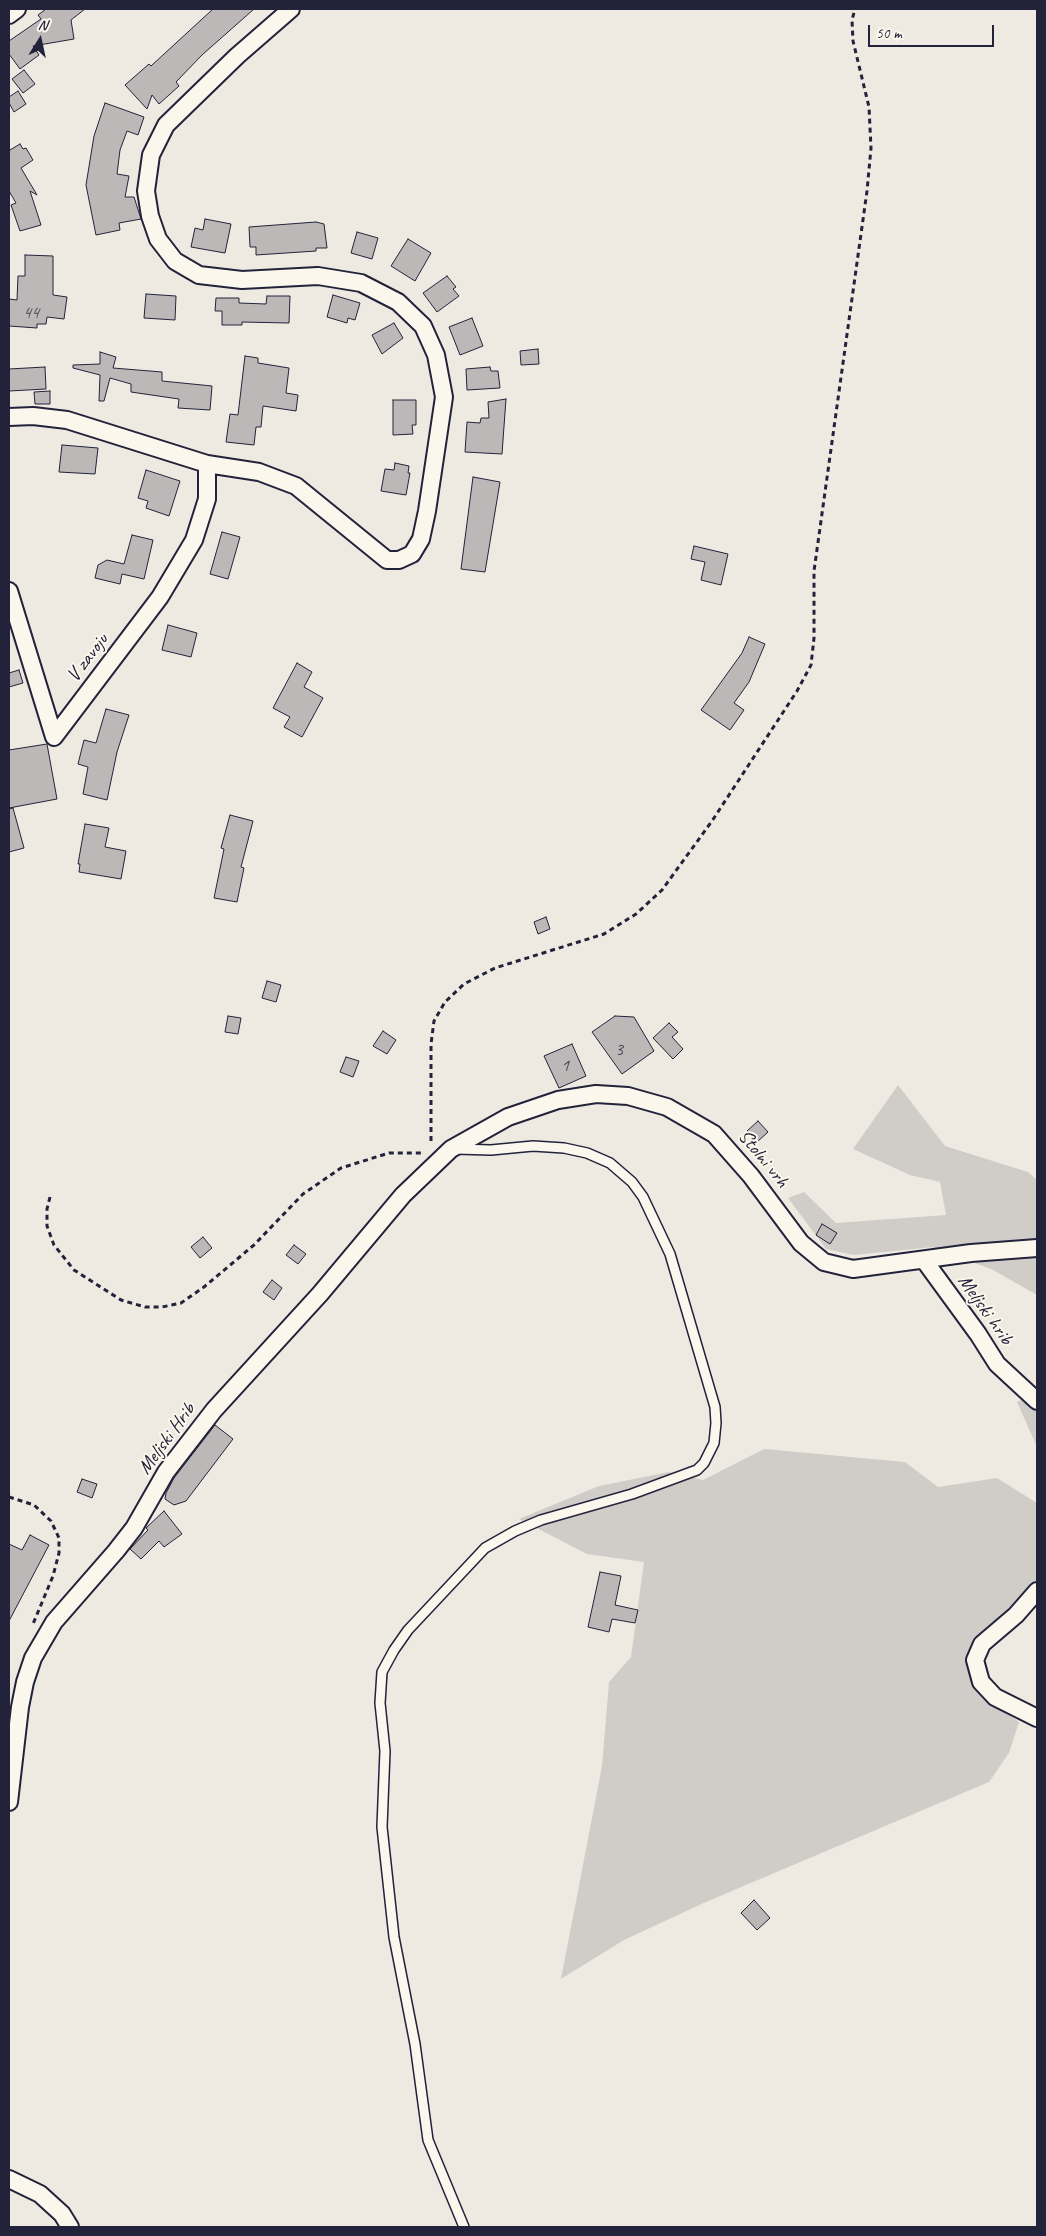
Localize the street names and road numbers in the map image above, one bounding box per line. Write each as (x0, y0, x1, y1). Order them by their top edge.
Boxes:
street label: V zavoju (62, 629, 114, 687)
street label: Stolni vrh (732, 1125, 794, 1193)
street label: Meljski hrib (952, 1270, 1018, 1350)
street label: Meljski Hrib (133, 1399, 201, 1479)

